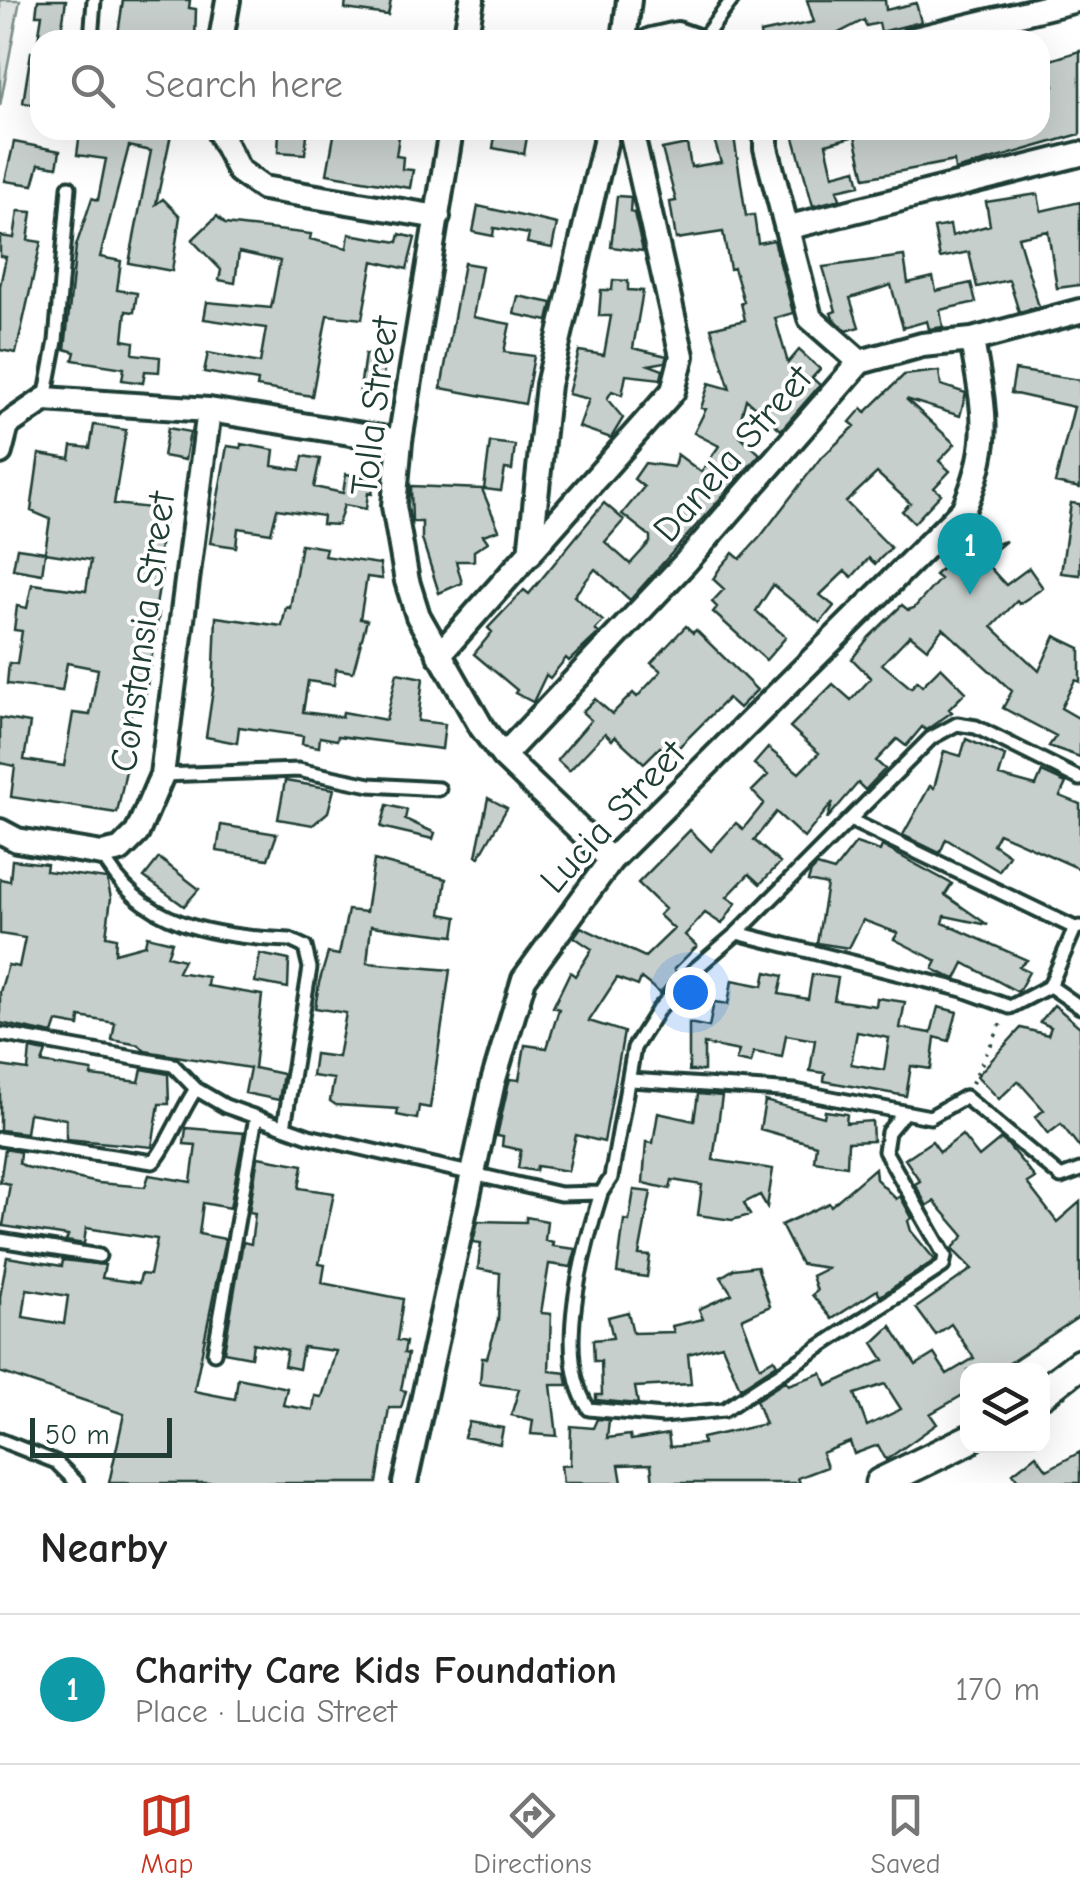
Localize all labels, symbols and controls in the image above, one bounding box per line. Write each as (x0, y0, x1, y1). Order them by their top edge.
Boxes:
search box (30, 30, 1050, 140)
icon: search (65, 58, 120, 113)
text: Search here (145, 63, 343, 107)
street label: Tolla Street (342, 313, 408, 498)
street label: Danela Street (644, 356, 822, 551)
street label: Constansia Street (102, 488, 185, 775)
pin: 1 (938, 512, 1002, 595)
street label: Lucia Street (531, 731, 695, 902)
your location (665, 967, 716, 1018)
map controls (960, 1363, 1050, 1453)
button: layers (960, 1363, 1050, 1453)
scale bar (30, 1413, 172, 1458)
text: 50 m (45, 1419, 110, 1451)
text: Nearby (40, 1524, 167, 1573)
text: Charity Care Kids Foundation (135, 1649, 617, 1693)
text: 1 (66, 1671, 79, 1708)
text: 170 m (956, 1671, 1040, 1708)
text: Place · Lucia Street (135, 1693, 397, 1730)
tab: Map (139, 1788, 194, 1880)
tab: Directions (473, 1788, 592, 1880)
tab: Saved (871, 1788, 941, 1880)

